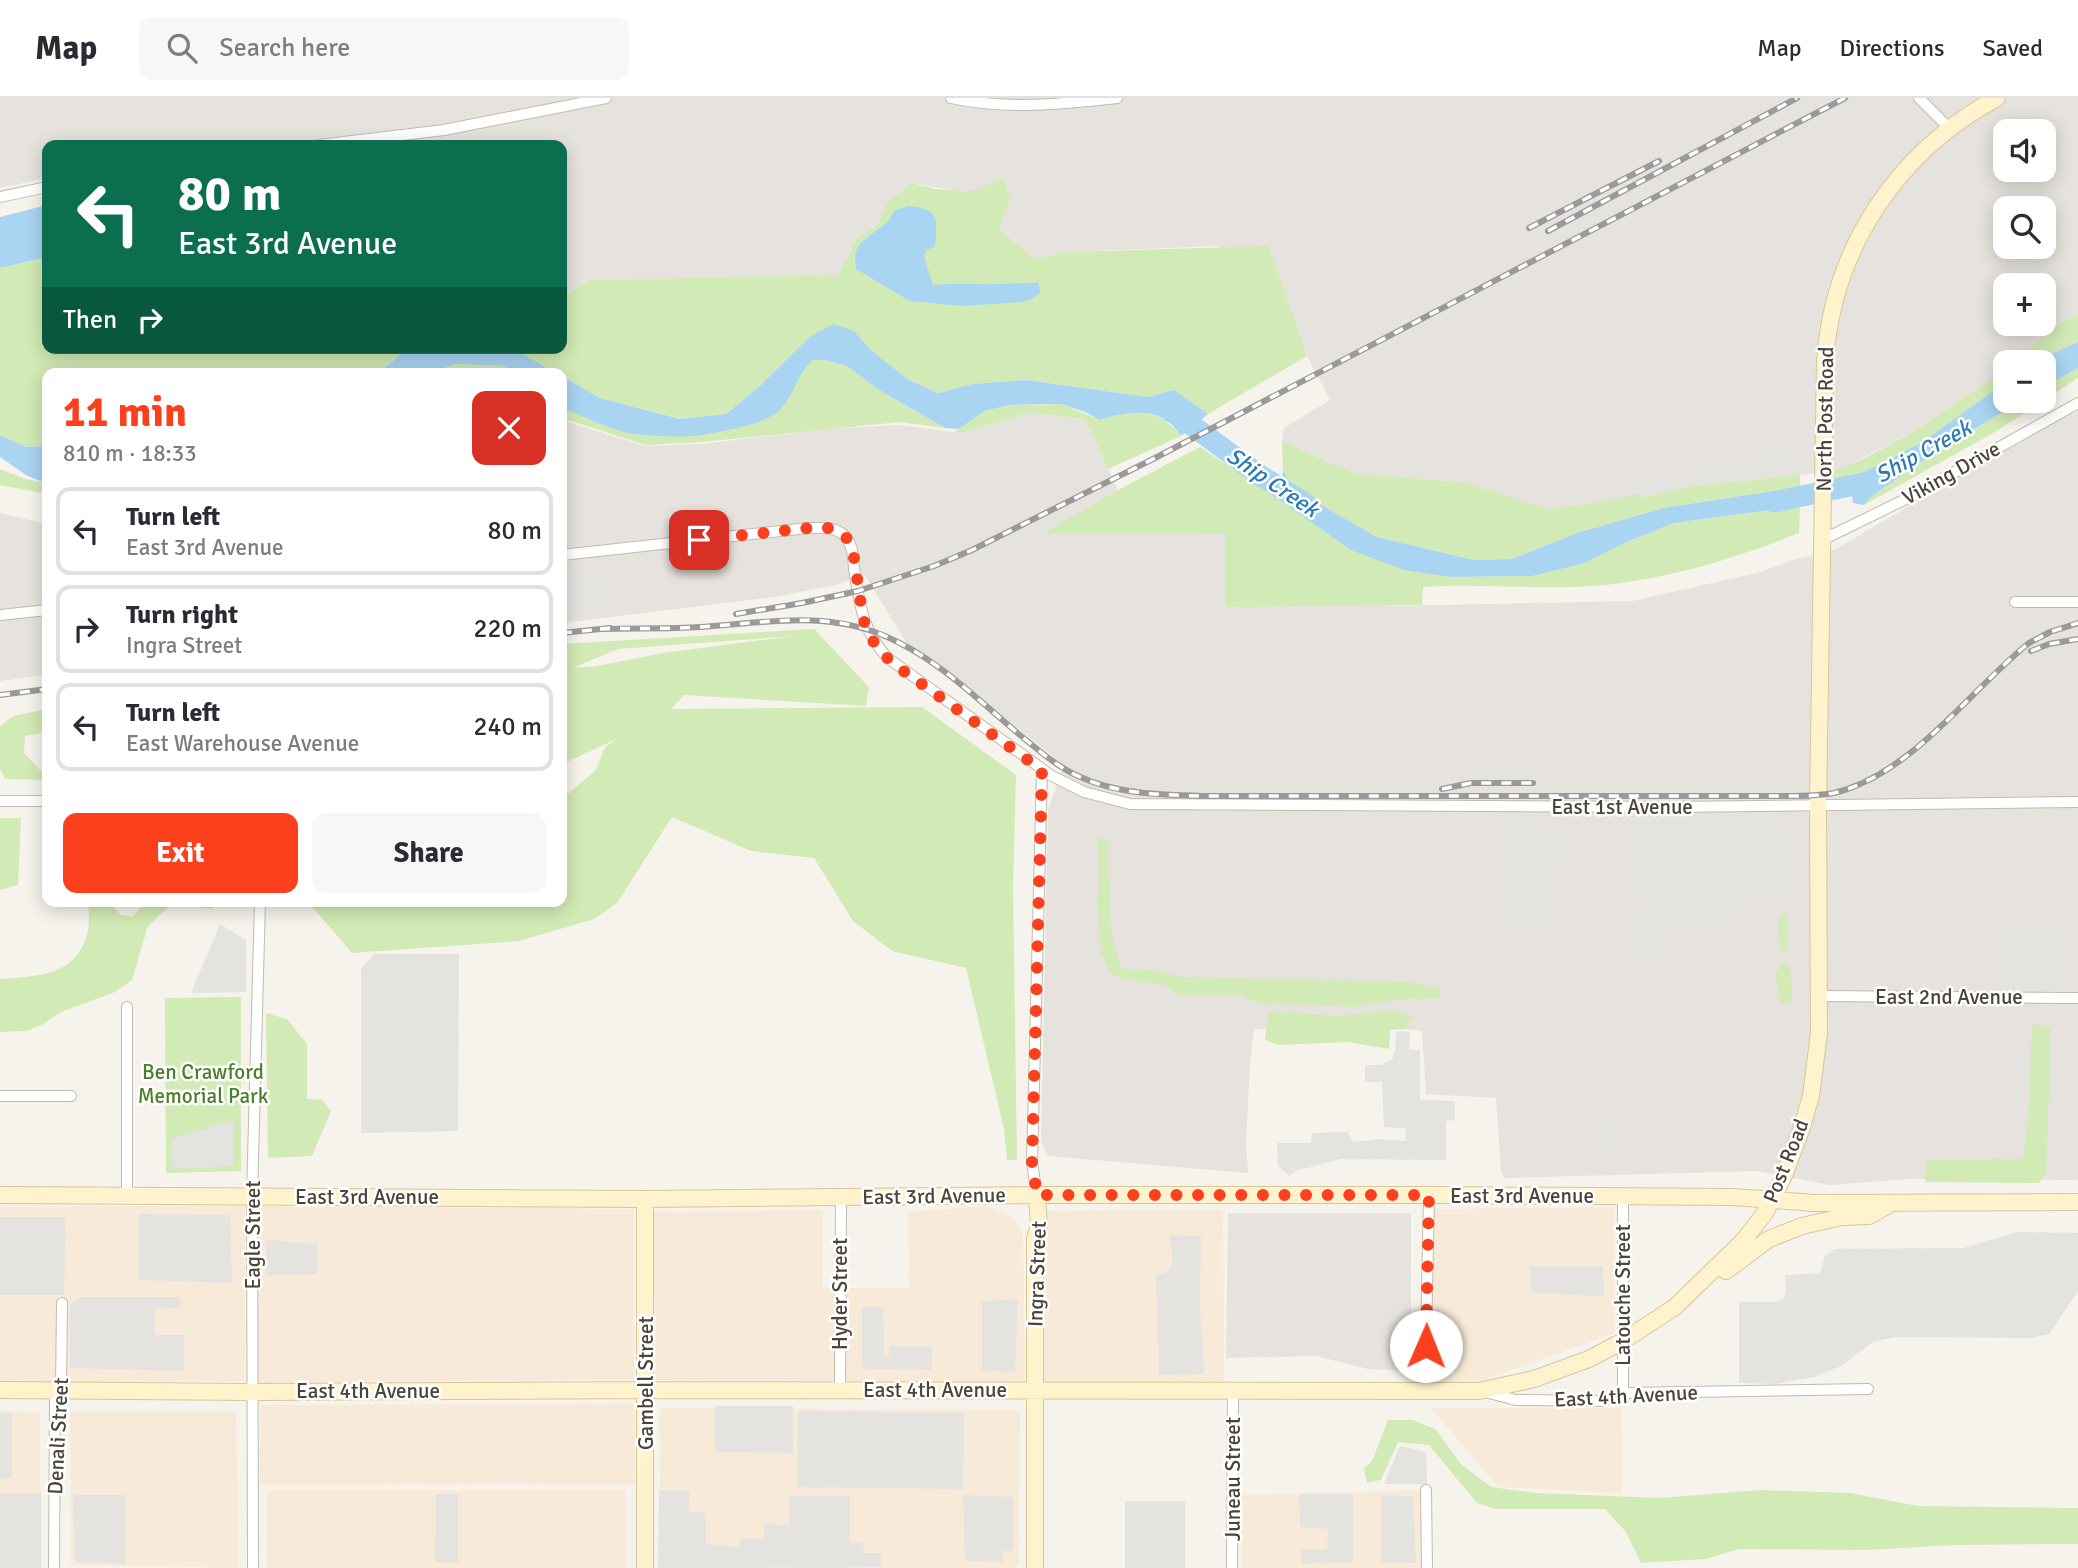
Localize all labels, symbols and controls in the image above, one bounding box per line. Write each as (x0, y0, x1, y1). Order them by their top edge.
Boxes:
search box (139, 17, 629, 80)
text: Map (35, 28, 97, 69)
icon: search (163, 29, 201, 67)
text: Search here (219, 32, 350, 64)
text: Map (1757, 33, 1802, 63)
text: Directions (1840, 33, 1945, 63)
text: Saved (1983, 33, 2043, 63)
map controls (1993, 119, 2056, 413)
button: sound (1993, 119, 2056, 182)
text: 80 m (178, 164, 281, 224)
icon: left (63, 168, 154, 259)
button: search (1993, 196, 2056, 259)
text: East 3rd Avenue (178, 224, 397, 263)
button: + (1993, 273, 2056, 336)
icon: right (131, 301, 169, 339)
text: Then (63, 304, 117, 336)
street label: North Post Road (1811, 346, 1839, 492)
button: − (1993, 350, 2056, 413)
text: 11 min (63, 387, 187, 438)
button: close (472, 391, 546, 465)
water label: Ship Creek (1870, 412, 1978, 490)
street label: Viking Drive (1897, 435, 2005, 511)
text: 810 m · 18:33 (63, 439, 197, 468)
water label: Ship Creek (1221, 441, 1327, 525)
text: Turn left (126, 501, 220, 533)
pin (669, 510, 729, 570)
icon: left (67, 512, 105, 550)
text: 80 m (487, 515, 542, 547)
icon: arrive (680, 521, 718, 559)
text: East 3rd Avenue (126, 533, 284, 562)
text: Turn right (126, 599, 238, 631)
icon: right (67, 610, 105, 648)
text: 220 m (473, 613, 542, 645)
text: Ingra Street (126, 631, 242, 660)
text: Turn left (126, 697, 220, 729)
icon: left (67, 708, 105, 746)
text: 240 m (473, 711, 542, 743)
text: East Warehouse Avenue (126, 729, 359, 758)
street label: East 1st Avenue (1551, 794, 1693, 820)
button: Exit (63, 813, 298, 893)
button: Share (312, 813, 546, 893)
street label: East 2nd Avenue (1875, 984, 2023, 1010)
park label: Ben Crawford Memorial Park (138, 1059, 269, 1109)
street label: Post Road (1757, 1115, 1815, 1207)
street label: Eagle Street (240, 1180, 266, 1290)
street label: East 3rd Avenue (862, 1182, 1006, 1210)
street label: East 3rd Avenue (1450, 1183, 1594, 1209)
street label: East 3rd Avenue (295, 1184, 439, 1210)
street label: Ingra Street (1022, 1220, 1052, 1328)
street label: Latouche Street (1610, 1224, 1636, 1366)
street label: Hyder Street (827, 1238, 853, 1350)
position arrow (1389, 1309, 1463, 1383)
street label: Gambell Street (633, 1316, 659, 1450)
street label: Denali Street (42, 1377, 74, 1495)
street label: East 4th Avenue (863, 1377, 1007, 1403)
street label: East 4th Avenue (296, 1378, 440, 1404)
street label: East 4th Avenue (1553, 1379, 1699, 1413)
street label: Juneau Street (1220, 1417, 1246, 1541)

